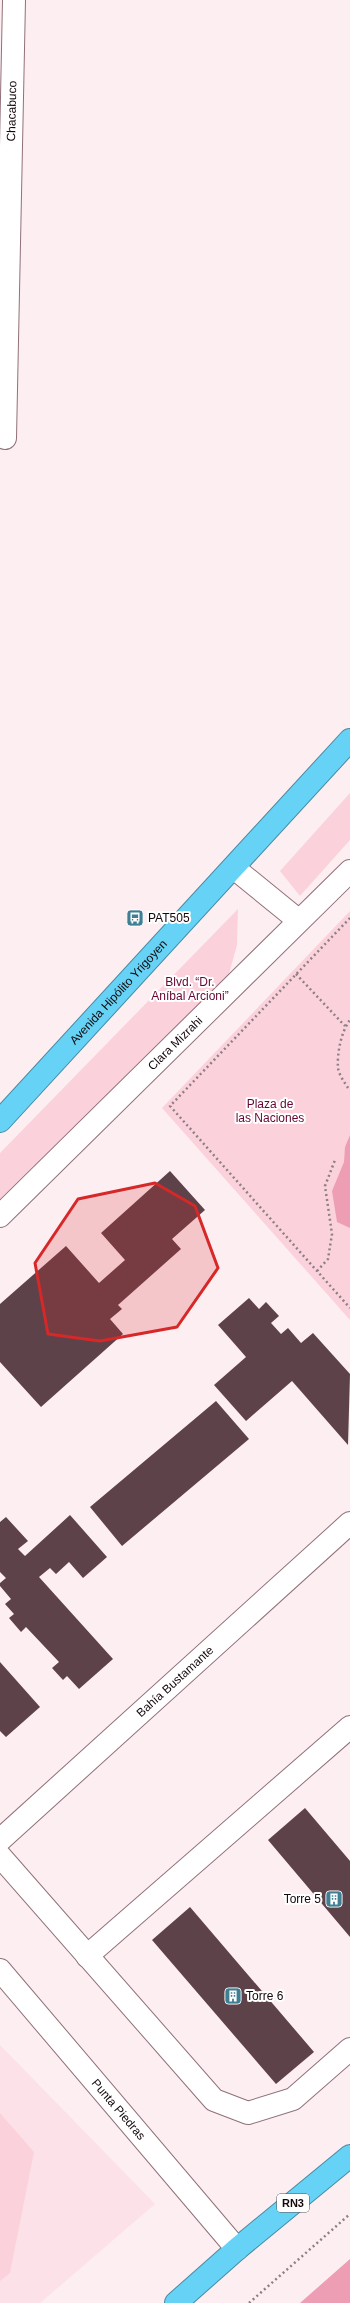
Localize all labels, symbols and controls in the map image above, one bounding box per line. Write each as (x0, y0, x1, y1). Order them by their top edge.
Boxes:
street label: Chacabuco (4, 80, 19, 142)
bus stop icon: PAT505 (125, 908, 145, 928)
place label: PAT505 (148, 911, 190, 925)
street label: Avenida Hipólito Yrigoyen (67, 937, 170, 1047)
park label: Blvd. “Dr. Aníbal Arcioni” (151, 975, 229, 1003)
street label: Clara Mizrahi (145, 1013, 205, 1073)
park label: Plaza de las Naciones (236, 1097, 304, 1125)
street label: Bahía Bustamante (134, 1643, 217, 1720)
building icon: Torre 5 (324, 1889, 344, 1909)
place label: Torre 5 (284, 1892, 321, 1906)
building icon: Torre 6 (223, 1986, 243, 2006)
place label: Torre 6 (246, 1989, 284, 2003)
street label: Punta Piedras (89, 2076, 148, 2143)
road number: RN3 (277, 2194, 309, 2212)

